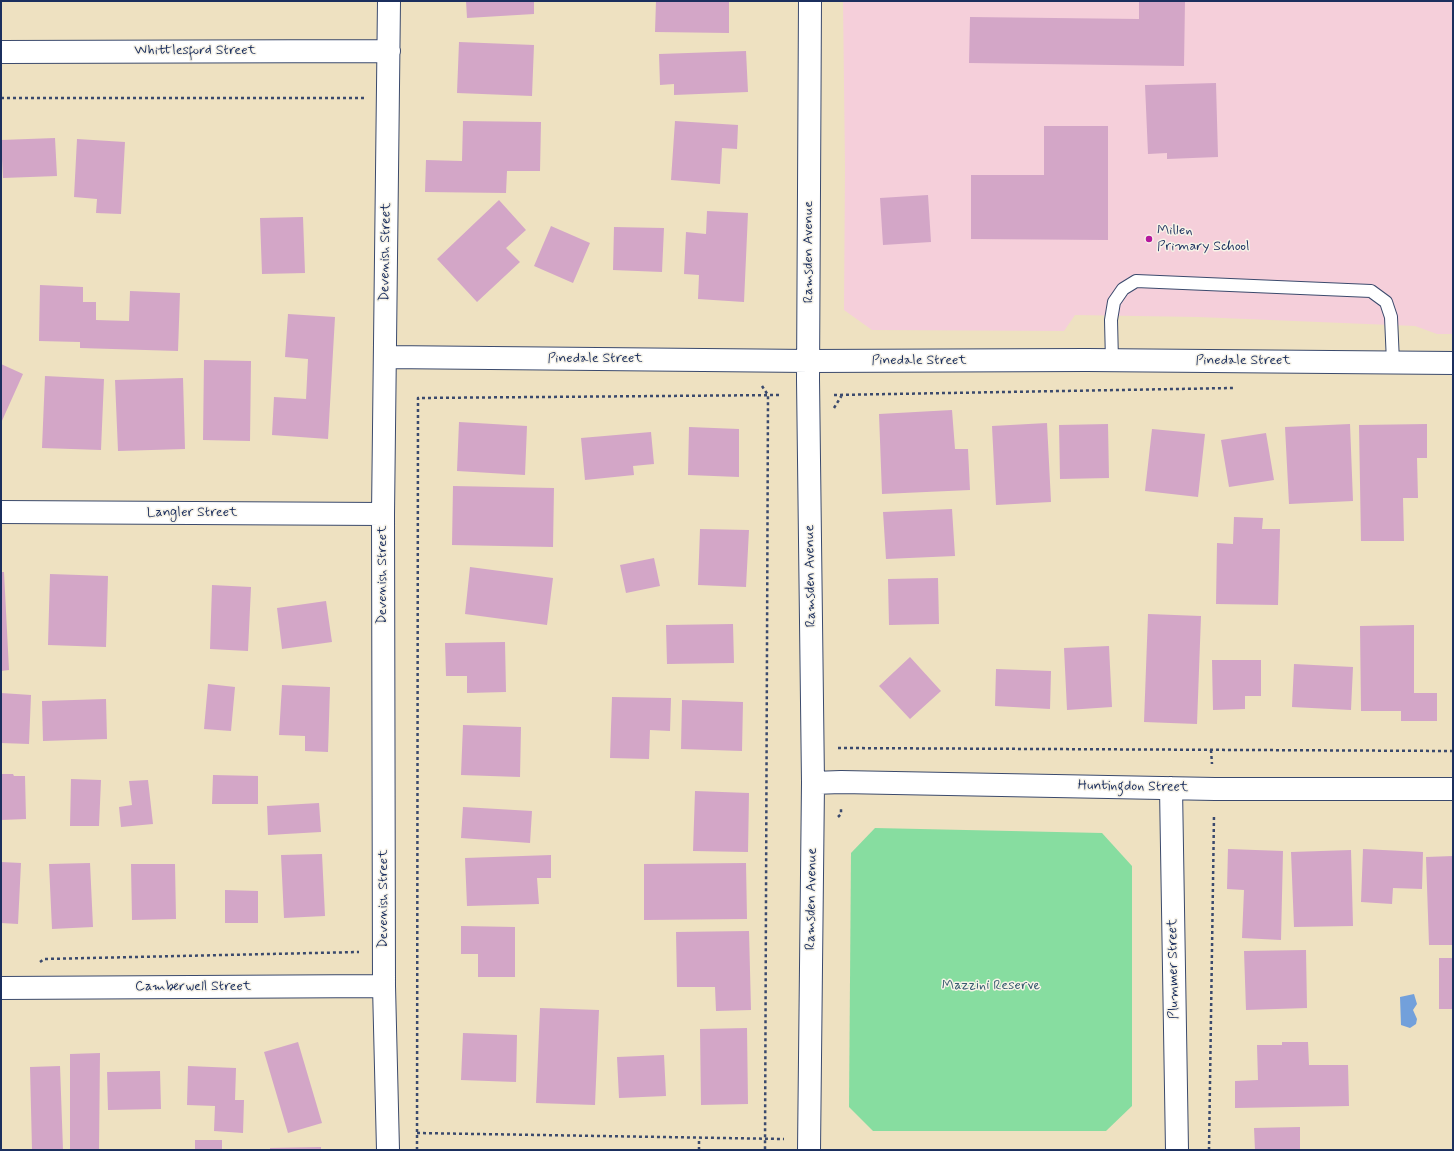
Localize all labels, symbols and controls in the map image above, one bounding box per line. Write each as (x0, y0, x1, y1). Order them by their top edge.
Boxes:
street label: Whittlesford Street (134, 43, 256, 59)
street label: Ramsden Avenue (801, 201, 817, 303)
street label: Devenish Street (377, 202, 395, 302)
place label: Millen Primary School (1157, 223, 1249, 256)
marker: Millen Primary School (1144, 234, 1154, 244)
street label: Pinedale Street (547, 351, 643, 367)
street label: Pinedale Street (871, 353, 967, 369)
street label: Pinedale Street (1195, 353, 1291, 369)
street label: Langler Street (147, 505, 237, 521)
street label: Ramsden Avenue (802, 525, 820, 627)
street label: Devenish Street (375, 526, 391, 624)
street label: Huntingdon Street (1078, 778, 1188, 796)
street label: Ramsden Avenue (803, 848, 821, 950)
street label: Devenish Street (376, 850, 392, 948)
street label: Plummer Street (1165, 919, 1183, 1019)
park label: Mazzini Reserve (942, 978, 1040, 994)
street label: Camberwell Street (135, 979, 251, 995)

